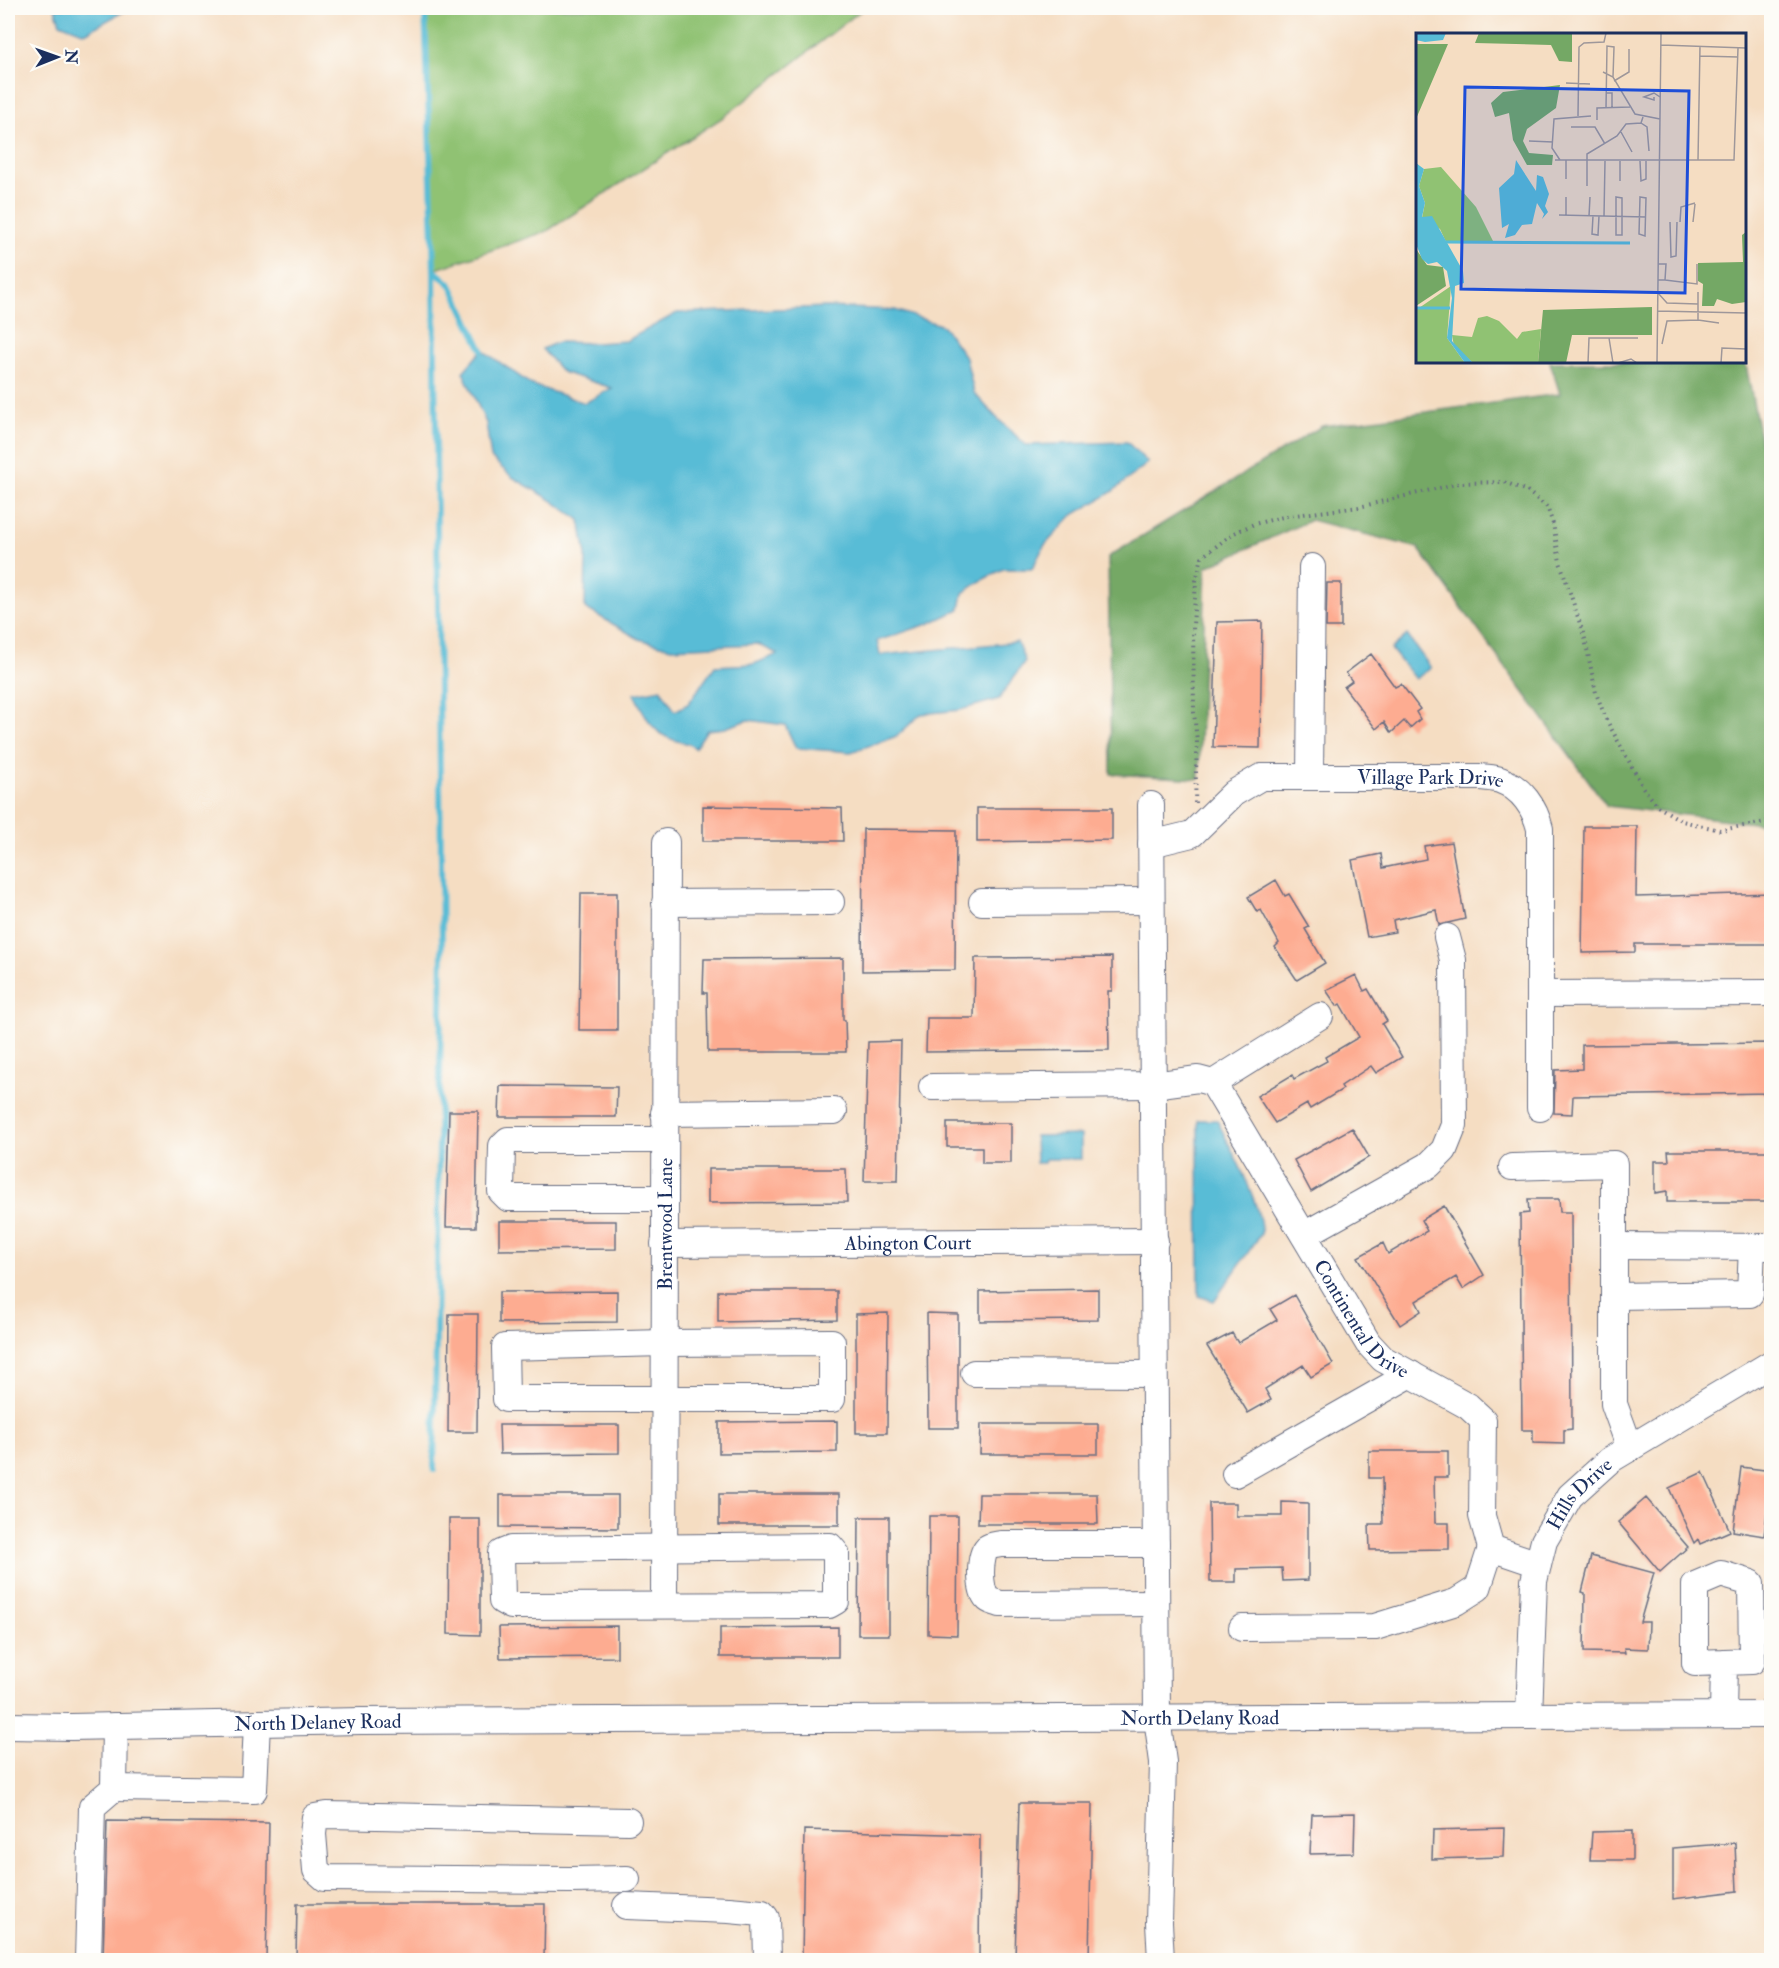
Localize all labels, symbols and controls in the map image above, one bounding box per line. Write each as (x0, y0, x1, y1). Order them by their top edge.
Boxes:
north arrow (27, 27, 87, 87)
inset map (1416, 33, 1746, 363)
text: N (61, 48, 81, 65)
street label: Village Park Drive (1357, 765, 1507, 794)
street label: Brentwood Lane (653, 1158, 678, 1290)
street label: Abington Court (843, 1230, 972, 1256)
street label: Continental Drive (1308, 1255, 1413, 1384)
street label: Hills Drive (1541, 1452, 1617, 1534)
street label: North Delany Road (1121, 1705, 1279, 1731)
street label: North Delaney Road (234, 1709, 402, 1737)

